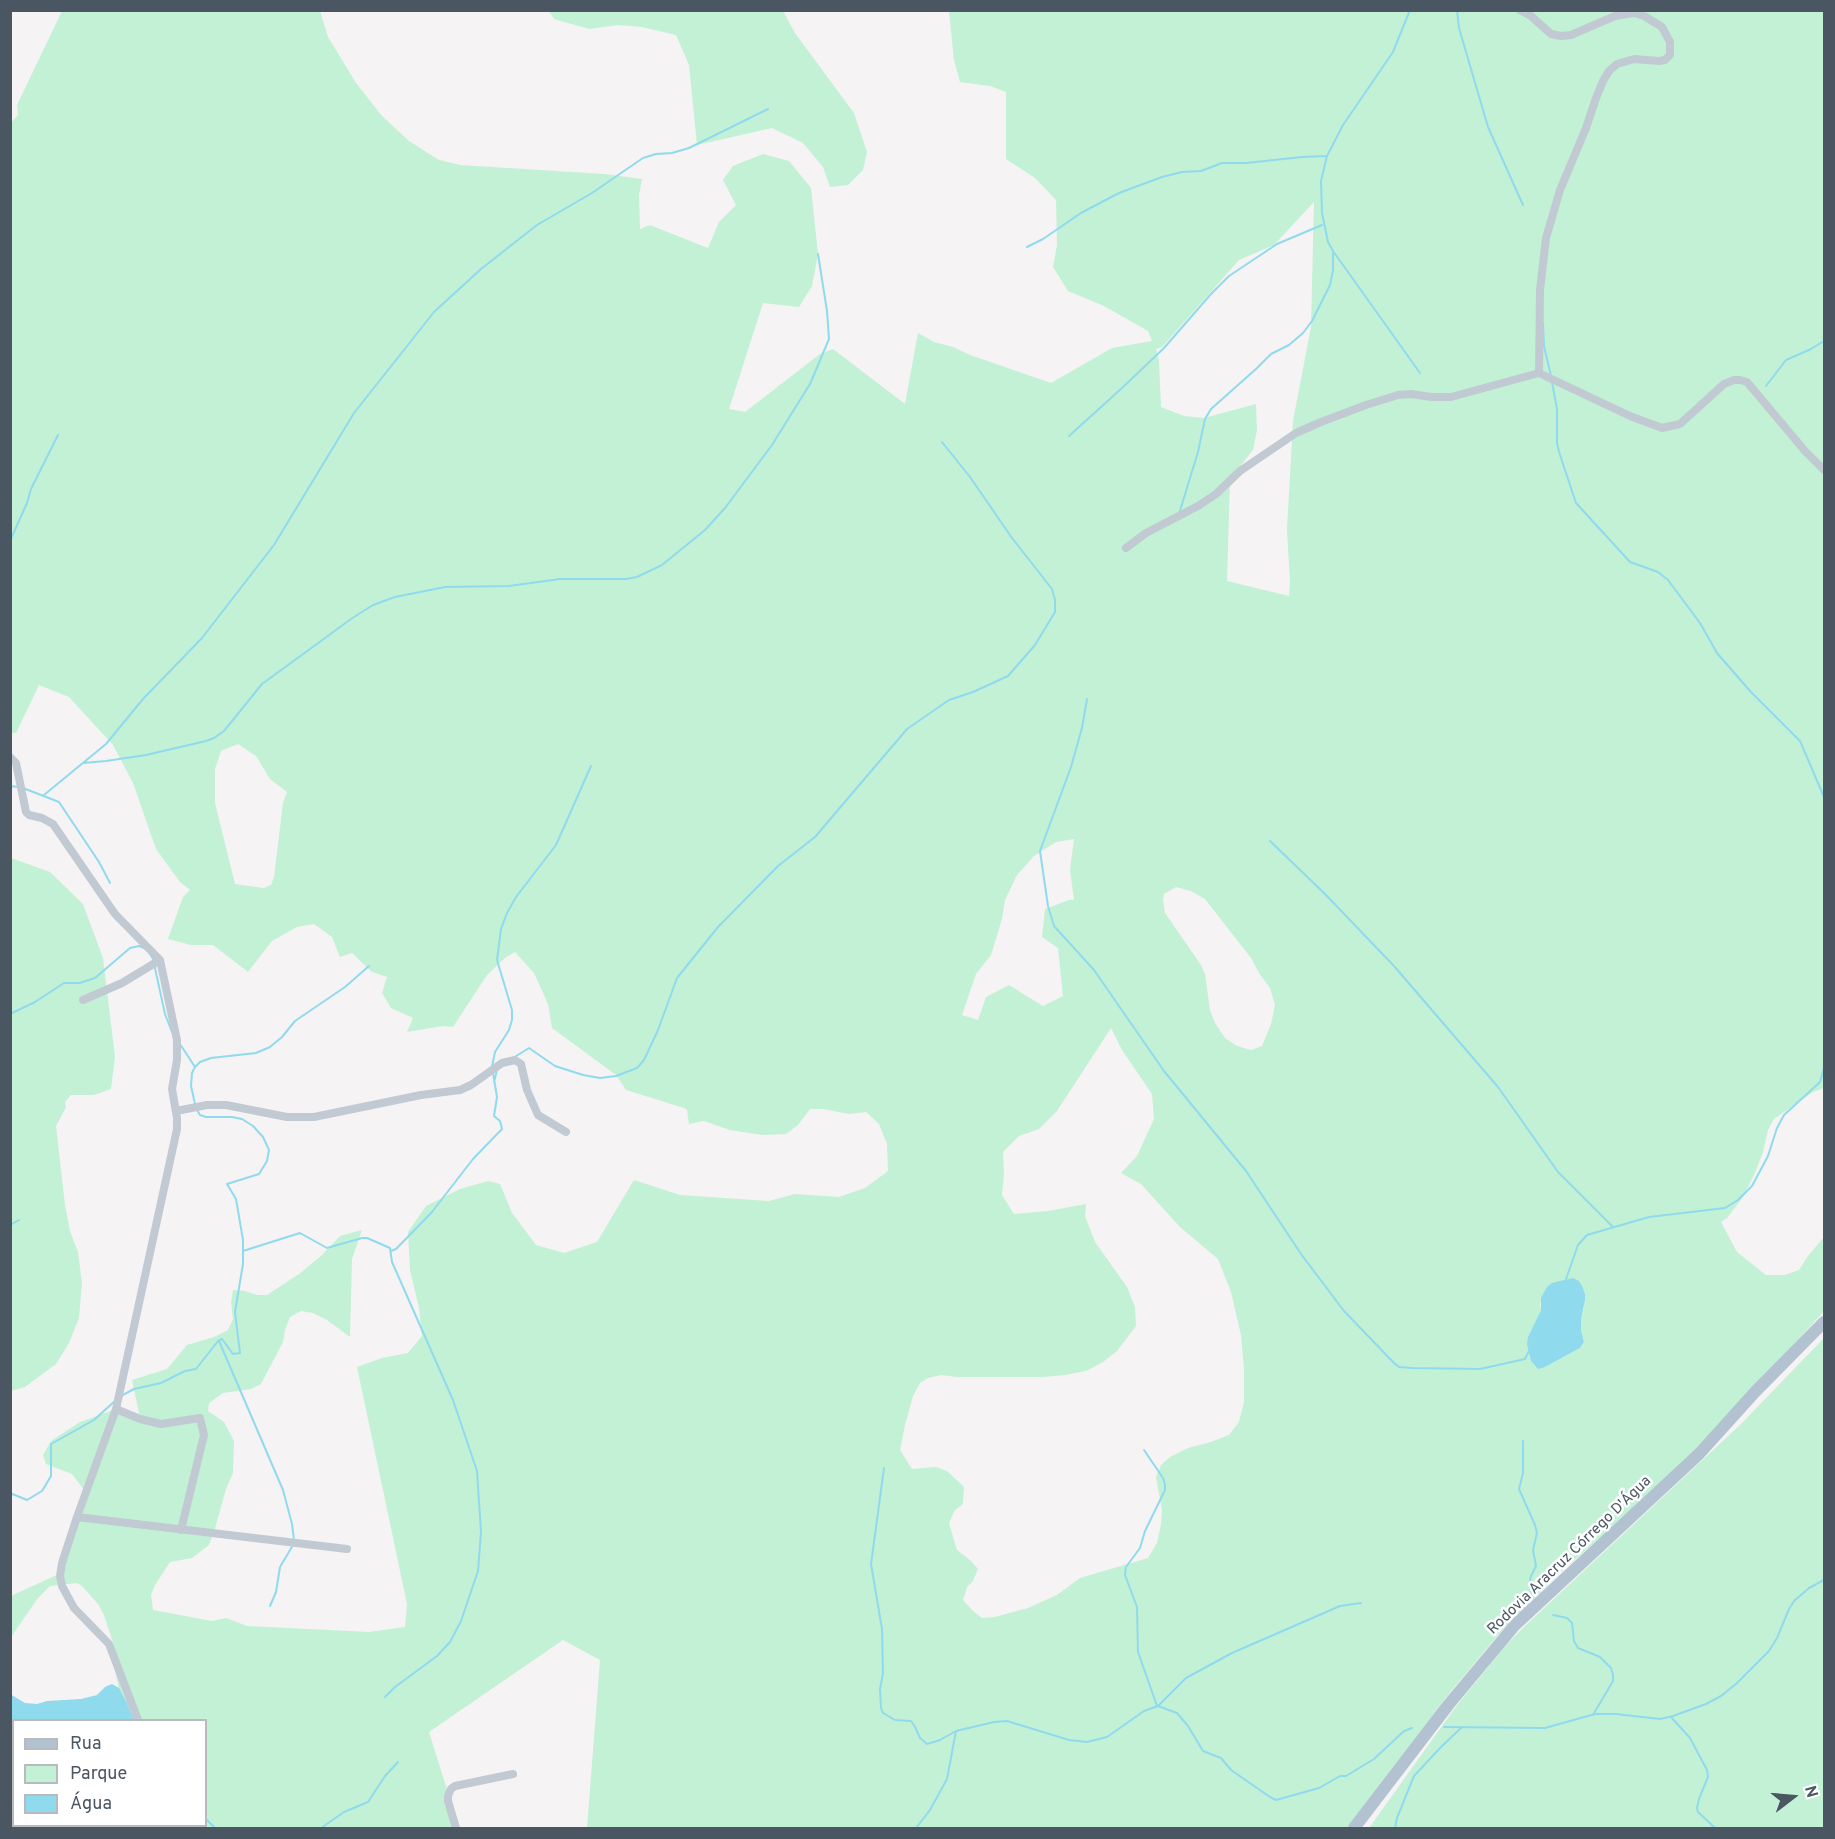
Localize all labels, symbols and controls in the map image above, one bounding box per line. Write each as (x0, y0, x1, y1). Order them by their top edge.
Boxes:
street label: Rodovia Aracruz Córrego D'Água (1484, 1473, 1656, 1639)
legend (12, 1719, 207, 1827)
text: Rua (70, 1733, 101, 1756)
text: Parque (70, 1763, 127, 1786)
north arrow (1763, 1767, 1823, 1827)
text: N (1799, 1784, 1822, 1800)
text: Água (70, 1793, 112, 1816)

